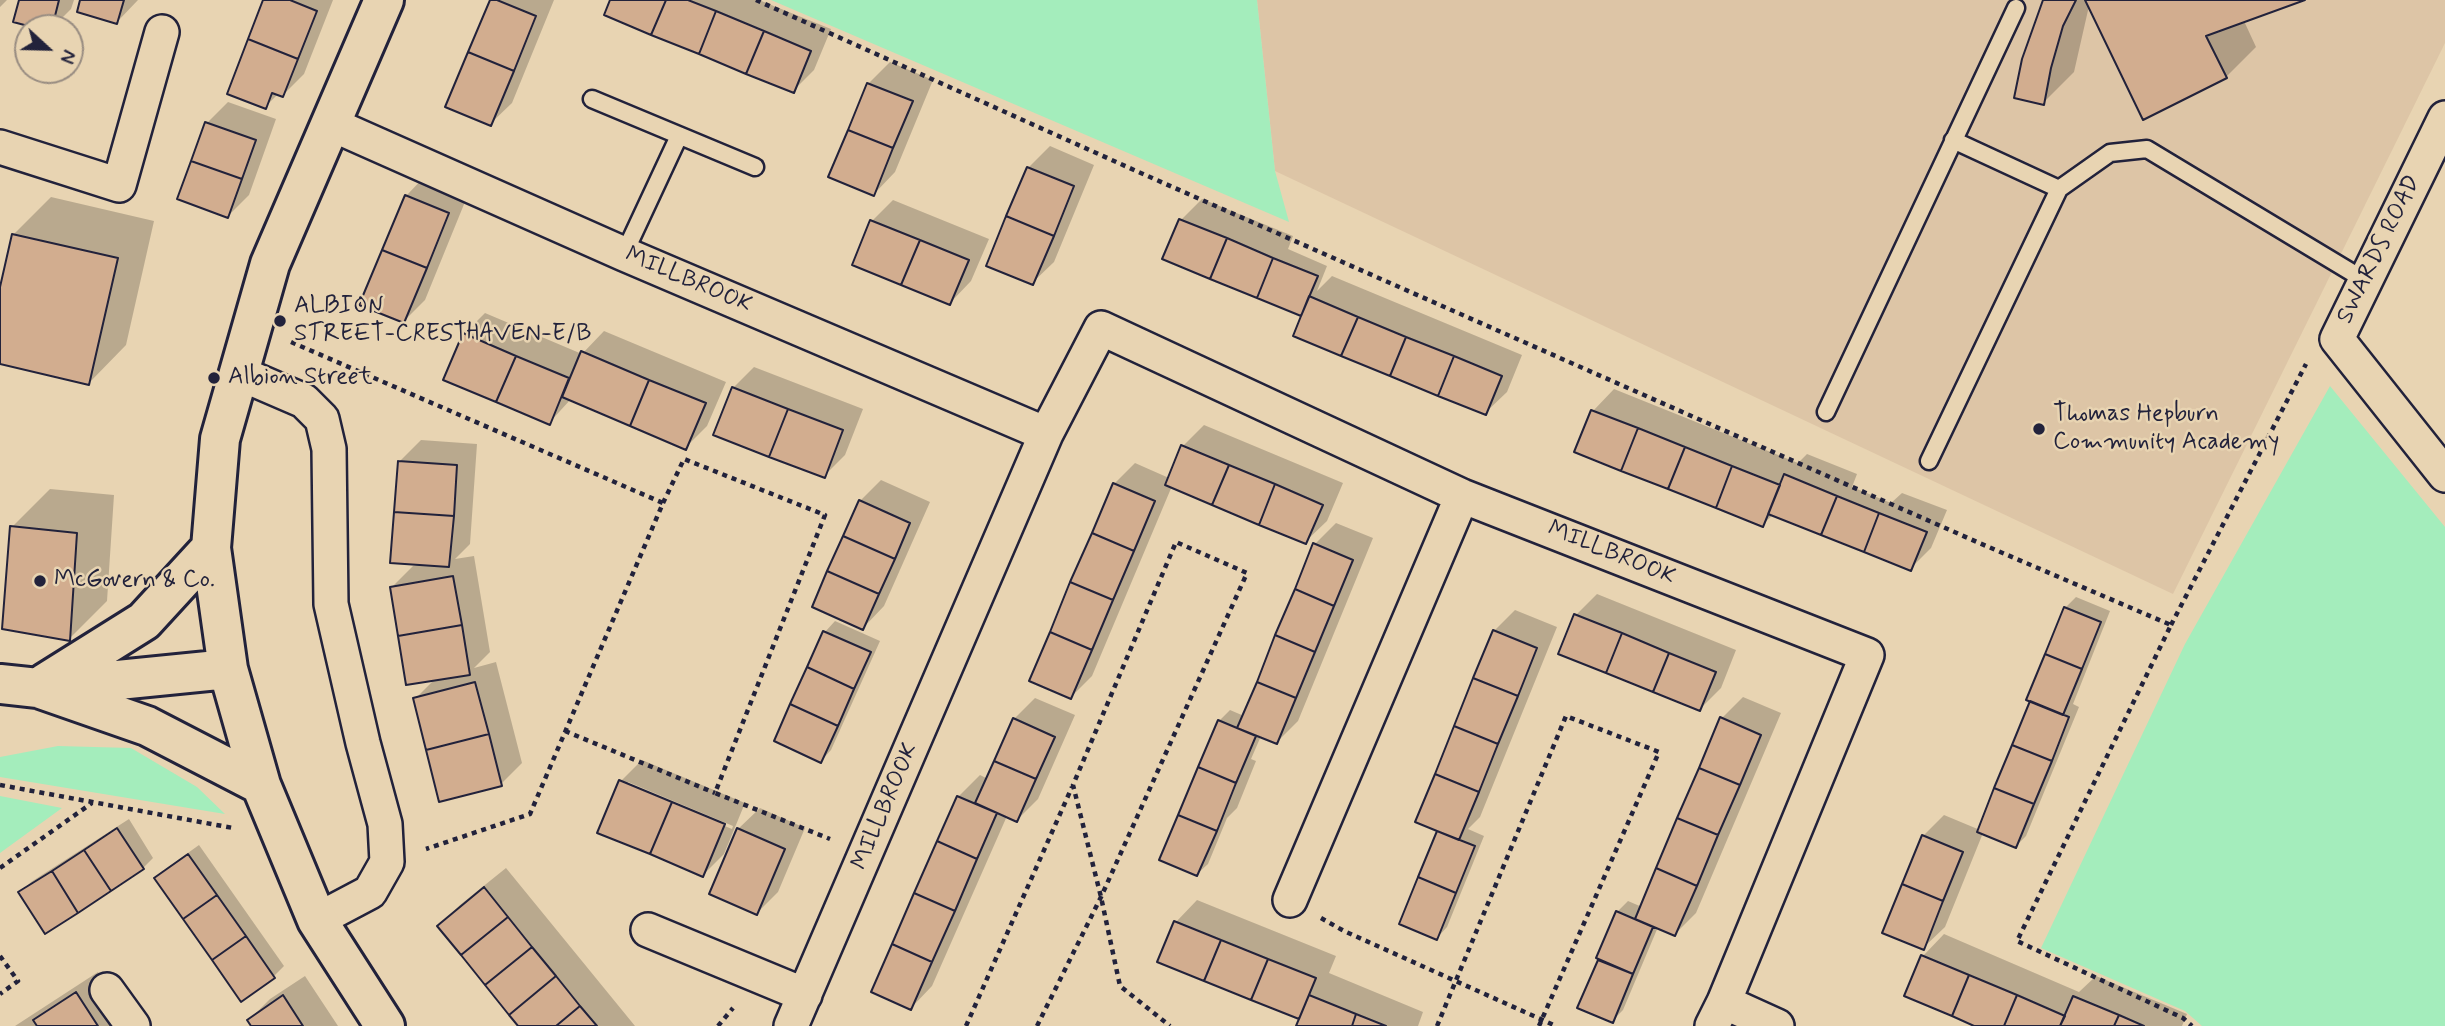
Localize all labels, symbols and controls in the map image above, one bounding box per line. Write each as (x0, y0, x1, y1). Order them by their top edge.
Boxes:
north arrow (14, 14, 84, 84)
text: N (53, 46, 81, 67)
street label: SWARDS ROAD (2332, 171, 2428, 329)
street label: MILLBROOK (620, 241, 756, 321)
place label: ALBION STREET-CRESTHAVEN-E/B (294, 293, 591, 349)
marker: ALBION STREET-CRESTHAVEN-E/B (272, 313, 288, 329)
place label: Albion Street (228, 364, 373, 392)
marker: Albion Street (206, 370, 222, 386)
place label: Thomas Hepburn Community Academy (2053, 401, 2279, 457)
marker: Thomas Hepburn Community Academy (2031, 421, 2047, 437)
street label: MILLBROOK (1543, 515, 1679, 593)
place label: McGovern & Co. (54, 567, 215, 595)
marker: McGovern & Co. (32, 573, 48, 589)
street label: MILLBROOK (846, 739, 926, 875)

